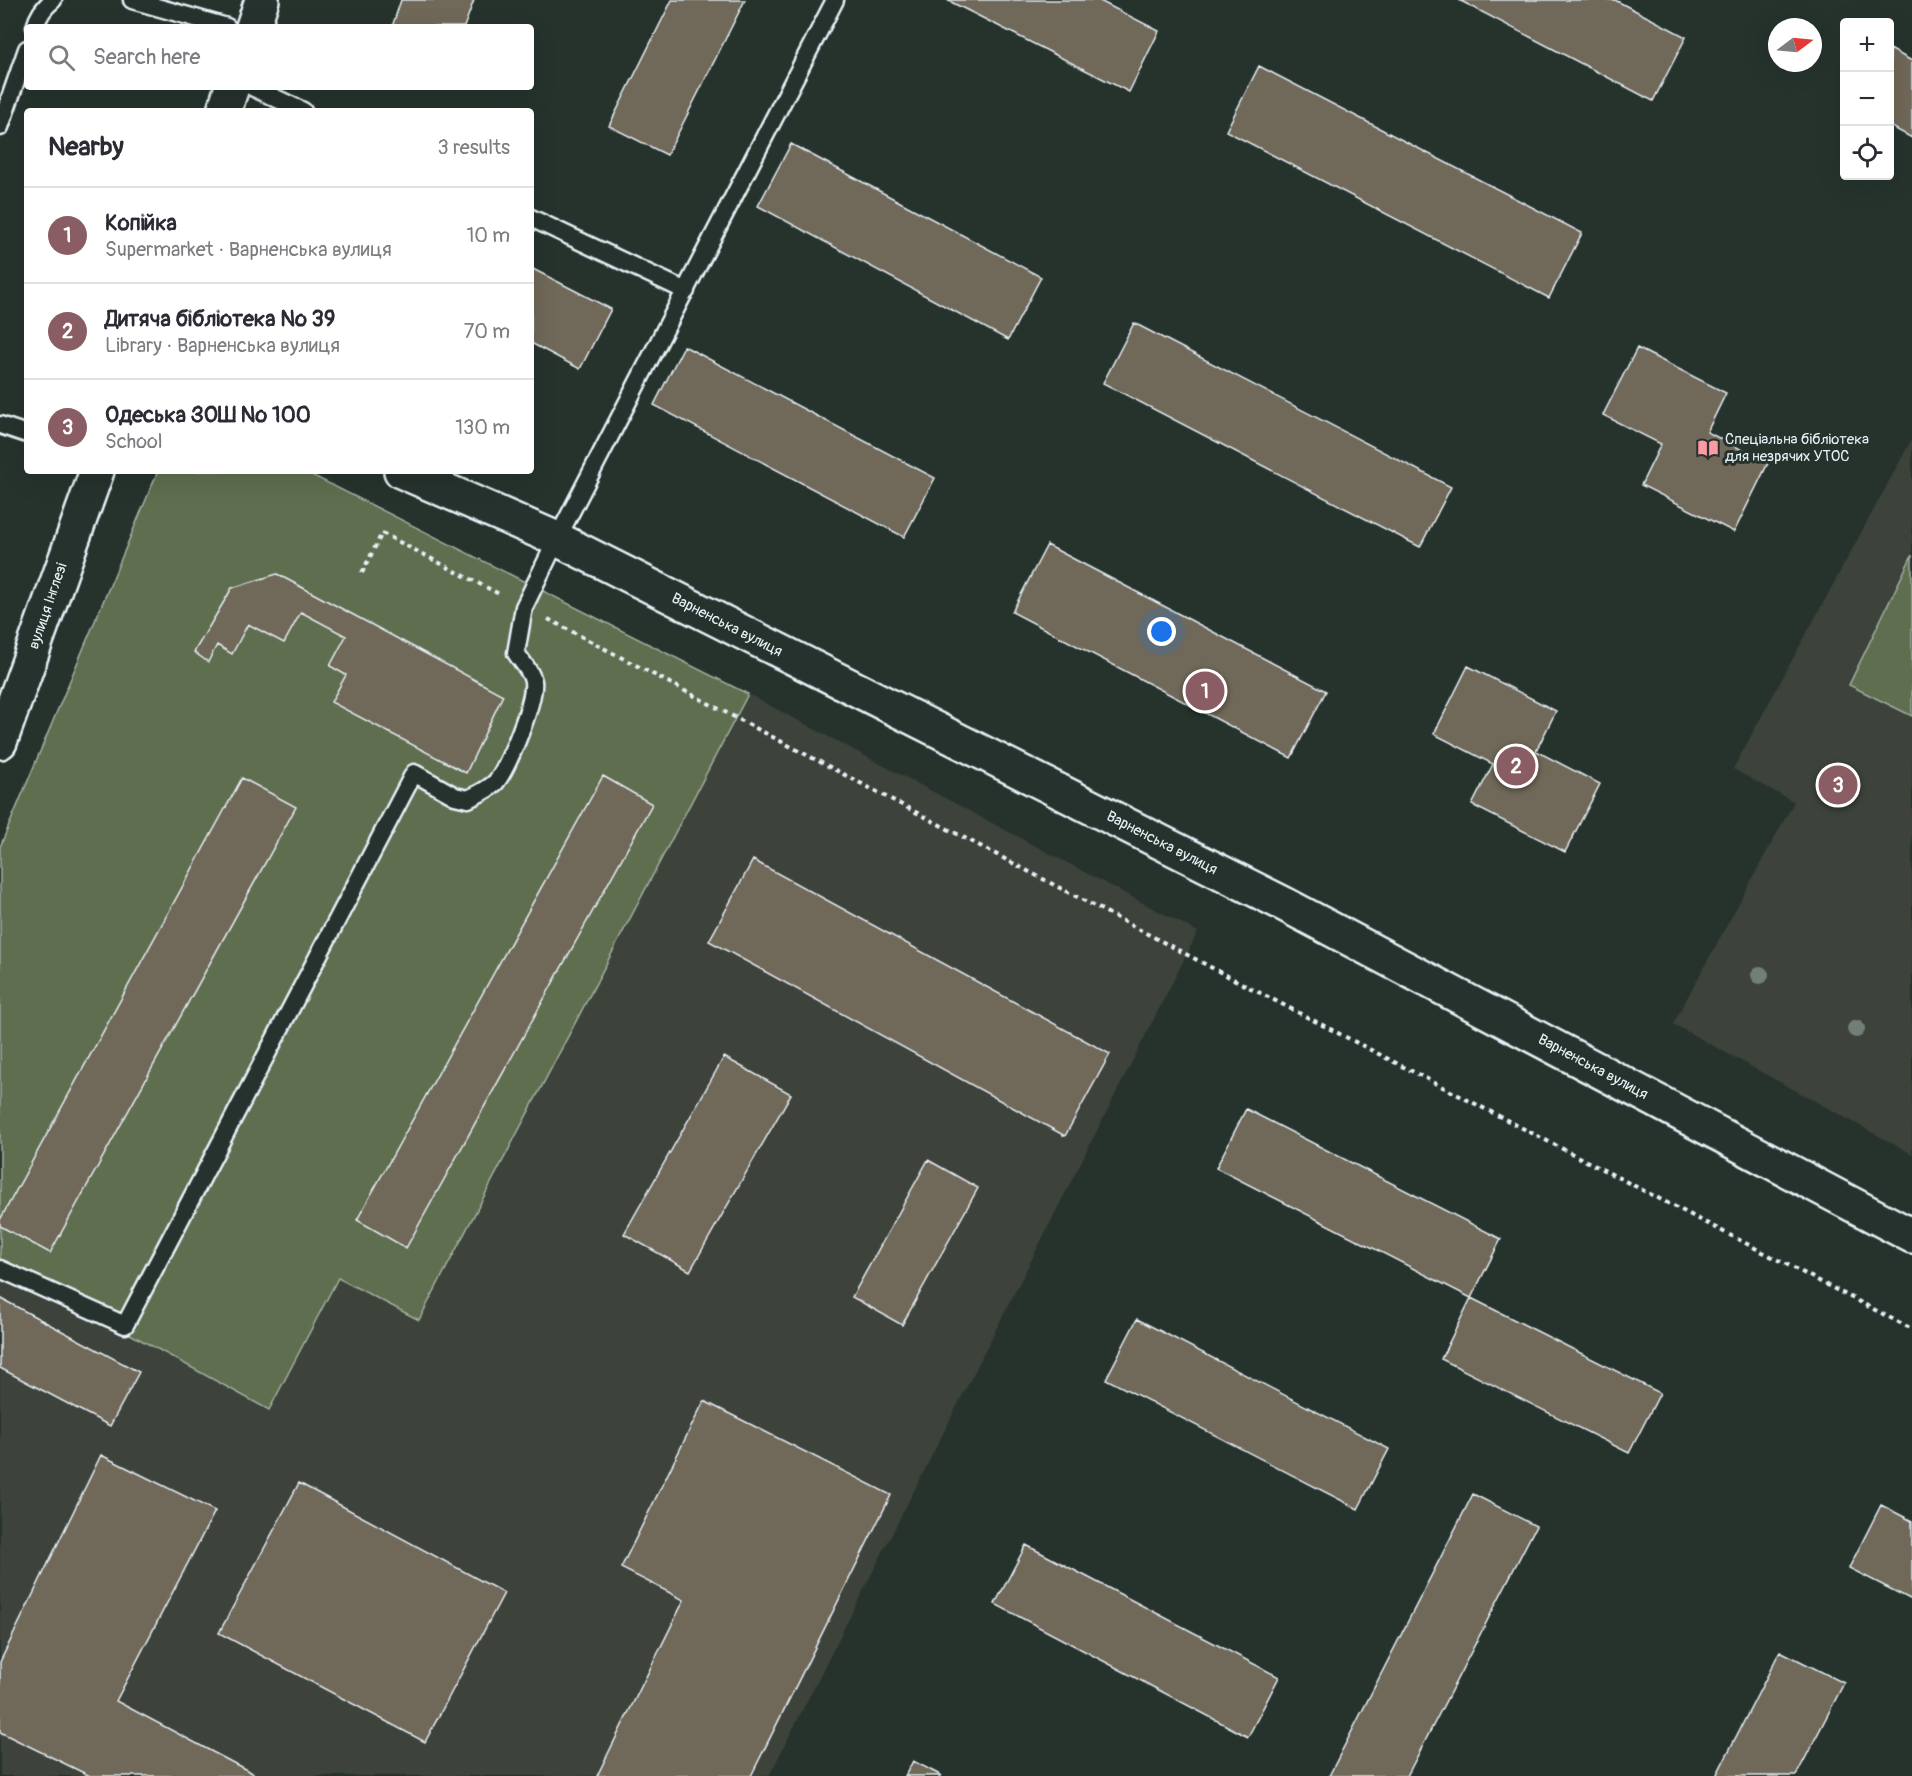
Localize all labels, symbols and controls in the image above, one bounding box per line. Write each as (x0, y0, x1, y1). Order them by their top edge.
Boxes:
north arrow (1768, 18, 1822, 72)
map controls (1840, 18, 1894, 180)
button: + (1840, 18, 1894, 72)
search box (24, 24, 534, 90)
icon: search (45, 41, 78, 74)
text: Search here (93, 43, 200, 71)
button: − (1840, 72, 1894, 126)
button: locate (1840, 126, 1894, 180)
text: Nearby (48, 131, 124, 163)
text: 3 results (438, 135, 510, 160)
text: Копійка (105, 209, 177, 237)
text: 1 (64, 223, 71, 248)
text: 10 m (466, 223, 510, 248)
text: Supermarket · Варненська вулиця (105, 237, 392, 262)
text: Дитяча бібліотека № 39 (105, 305, 335, 333)
text: 2 (62, 319, 73, 344)
text: 70 m (464, 319, 510, 344)
text: Library · Варненська вулиця (105, 333, 340, 358)
text: Одеська ЗОШ № 100 (105, 401, 311, 429)
text: 3 (62, 415, 73, 440)
text: 130 m (455, 415, 510, 440)
text: School (105, 429, 162, 454)
place label: Спеціальна бібліотека для незрячих УТОС (1725, 430, 1869, 466)
library icon: Спеціальна бібліотека для незрячих УТОС (1696, 436, 1720, 460)
street label: вулиця Інглезі (24, 560, 72, 652)
street label: Варненська вулиця (668, 589, 786, 661)
your location (1147, 617, 1176, 646)
pin: 1 (1186, 668, 1224, 714)
pin: 2 (1496, 744, 1536, 789)
pin: 3 (1818, 762, 1858, 808)
street label: Варненська вулиця (1103, 807, 1221, 879)
street label: Варненська вулиця (1535, 1030, 1651, 1104)

